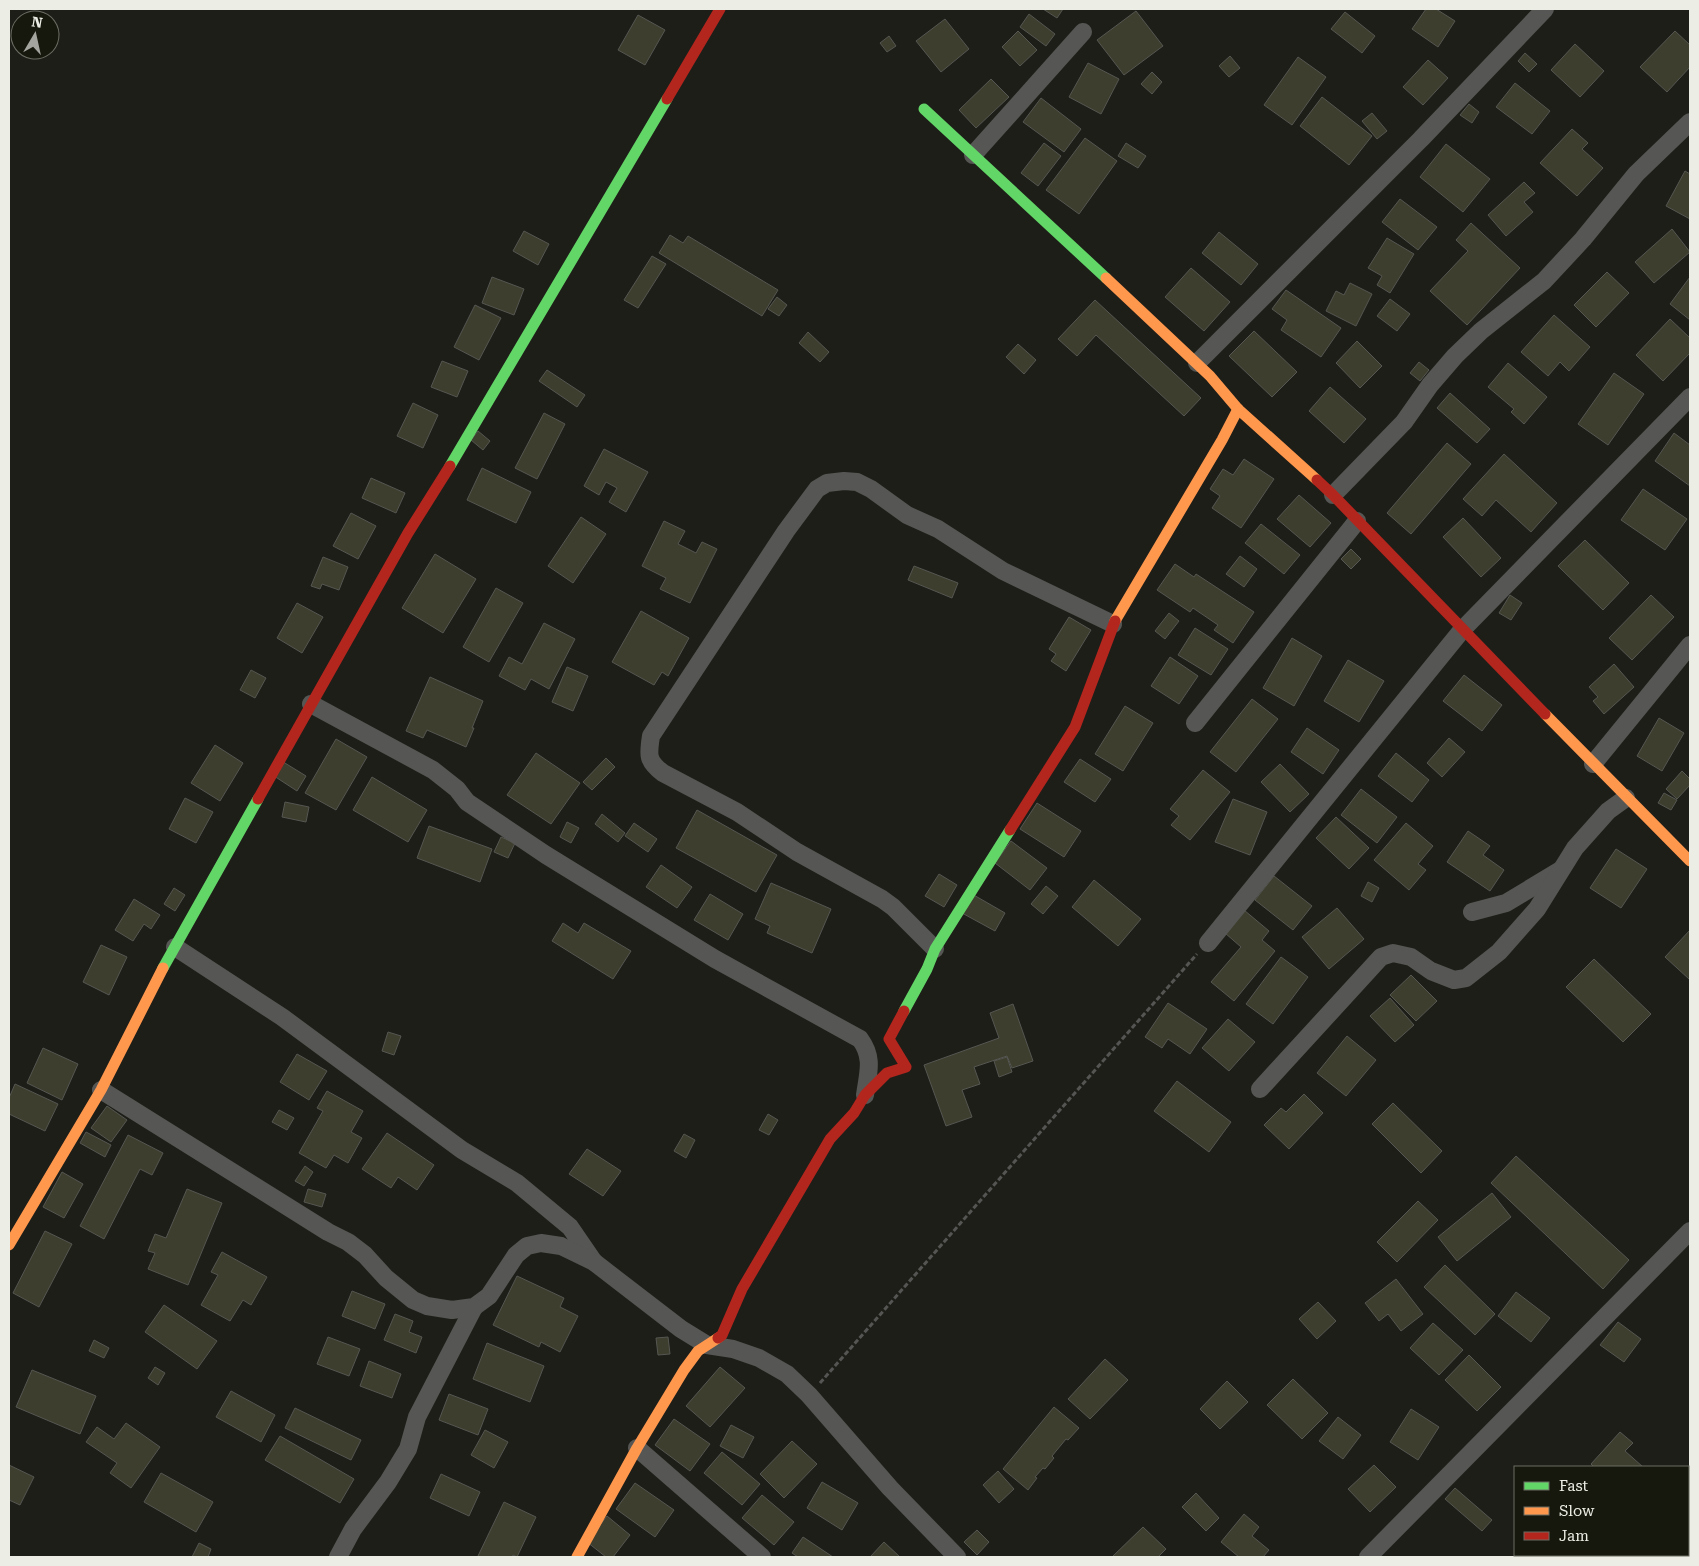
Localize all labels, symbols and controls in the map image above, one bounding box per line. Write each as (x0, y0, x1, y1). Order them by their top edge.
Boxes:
north arrow (10, 10, 60, 60)
text: N (30, 13, 44, 31)
legend (1514, 1466, 1689, 1556)
text: Fast (1559, 1477, 1589, 1495)
text: Slow (1559, 1502, 1595, 1520)
text: Jam (1559, 1527, 1589, 1545)

